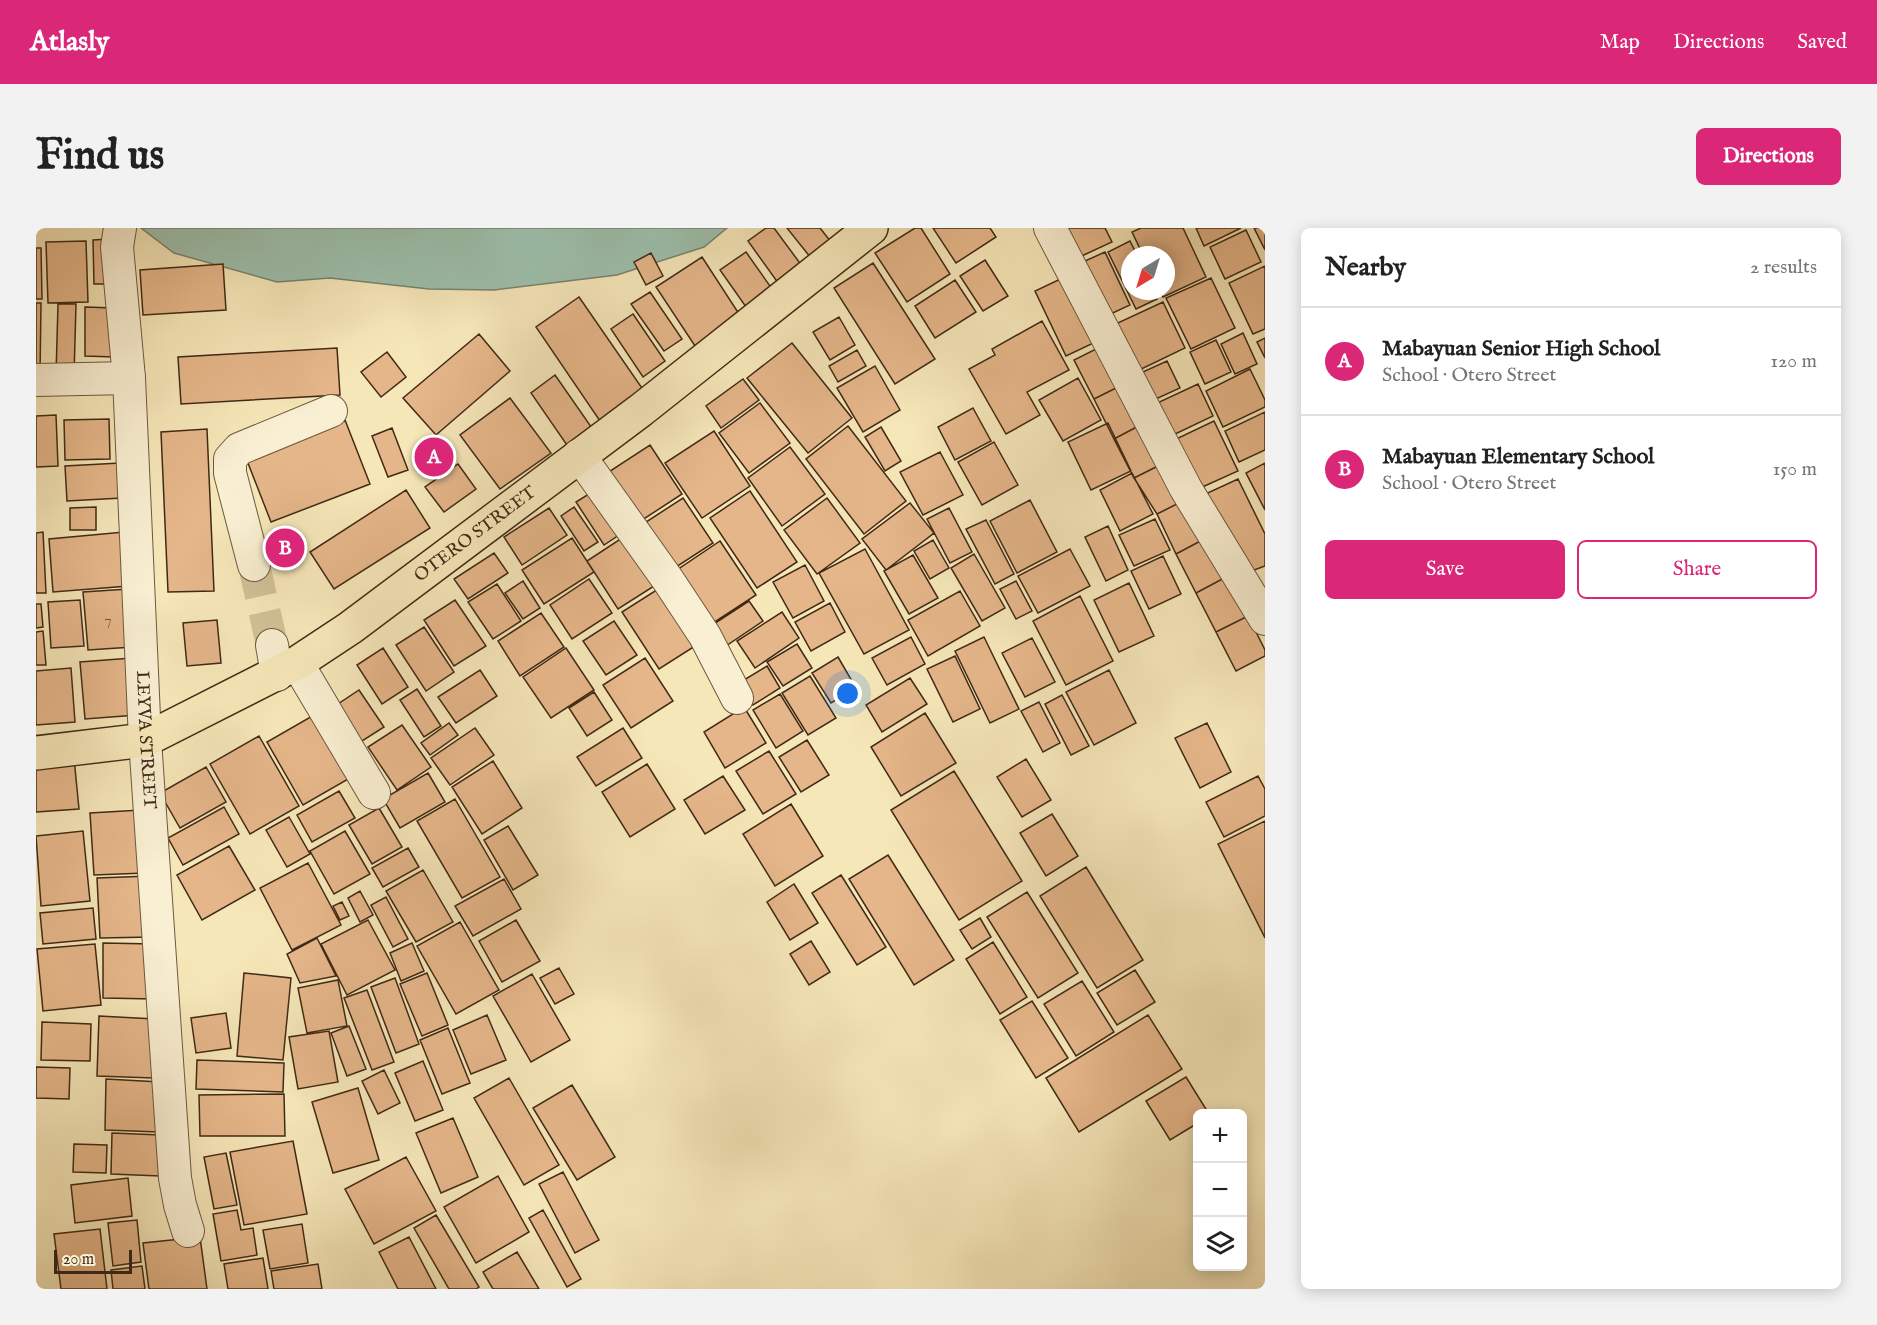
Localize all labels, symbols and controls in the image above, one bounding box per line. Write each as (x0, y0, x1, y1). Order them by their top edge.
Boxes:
text: Atlasly (30, 25, 109, 60)
text: Map (1600, 29, 1640, 56)
text: Directions (1673, 29, 1764, 56)
text: Saved (1797, 29, 1847, 56)
button: Directions (1696, 128, 1841, 185)
text: Find us (36, 130, 164, 183)
north arrow (1121, 246, 1175, 300)
text: Nearby (1325, 251, 1406, 284)
text: 2 results (1750, 255, 1817, 280)
text: Mabayuan Senior High School (1382, 335, 1660, 363)
text: A (1338, 349, 1351, 374)
text: 120 m (1771, 349, 1817, 374)
text: School · Otero Street (1382, 363, 1556, 388)
pin: A (414, 434, 454, 480)
text: Mabayuan Elementary School (1382, 443, 1654, 471)
text: B (1338, 457, 1351, 482)
text: 150 m (1773, 457, 1817, 482)
text: School · Otero Street (1382, 471, 1556, 496)
street label: OTERO STREET (409, 481, 541, 587)
pin: B (266, 526, 304, 570)
button: Save (1325, 540, 1565, 599)
button: Share (1577, 540, 1817, 599)
house number: 7 (104, 610, 112, 629)
street label: LEYVA STREET (130, 670, 161, 810)
your location (833, 679, 862, 708)
map controls (1193, 1109, 1247, 1271)
button: + (1193, 1109, 1247, 1163)
button: − (1193, 1163, 1247, 1217)
button: layers (1193, 1217, 1247, 1271)
scale bar (54, 1247, 132, 1274)
text: 20 m (63, 1250, 94, 1270)

